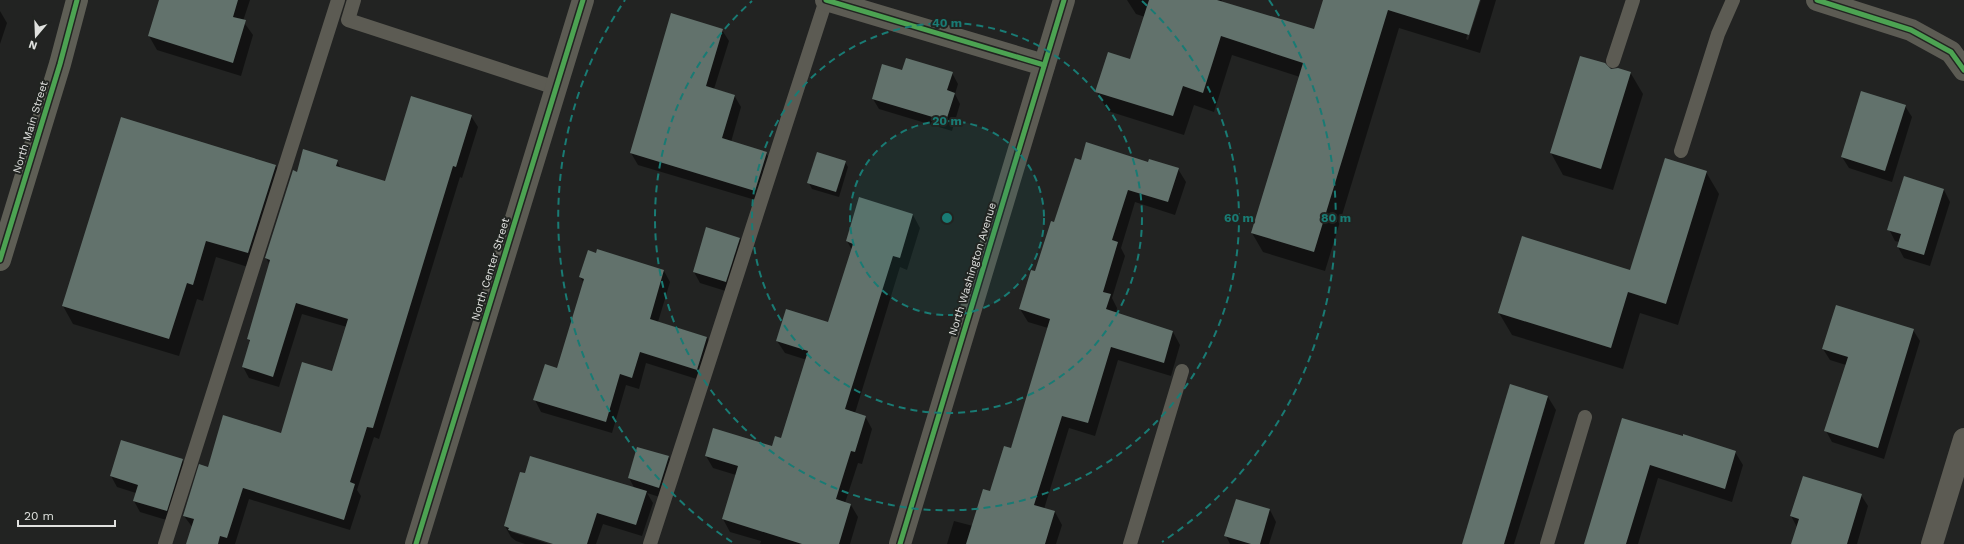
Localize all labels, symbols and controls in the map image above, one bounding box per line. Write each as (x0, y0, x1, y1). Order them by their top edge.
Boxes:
north arrow (16, 16, 56, 56)
text: 40 m (932, 16, 962, 30)
text: N (27, 38, 39, 52)
street label: North Main Street (10, 79, 51, 175)
text: 20 m (932, 114, 962, 128)
street label: North Washington Avenue (946, 201, 999, 337)
centre of rings (940, 211, 954, 225)
text: 60 m (1224, 211, 1254, 225)
text: 80 m (1321, 211, 1351, 225)
street label: North Center Street (469, 216, 512, 322)
scale bar (18, 502, 115, 528)
text: 20 m (24, 509, 54, 523)

